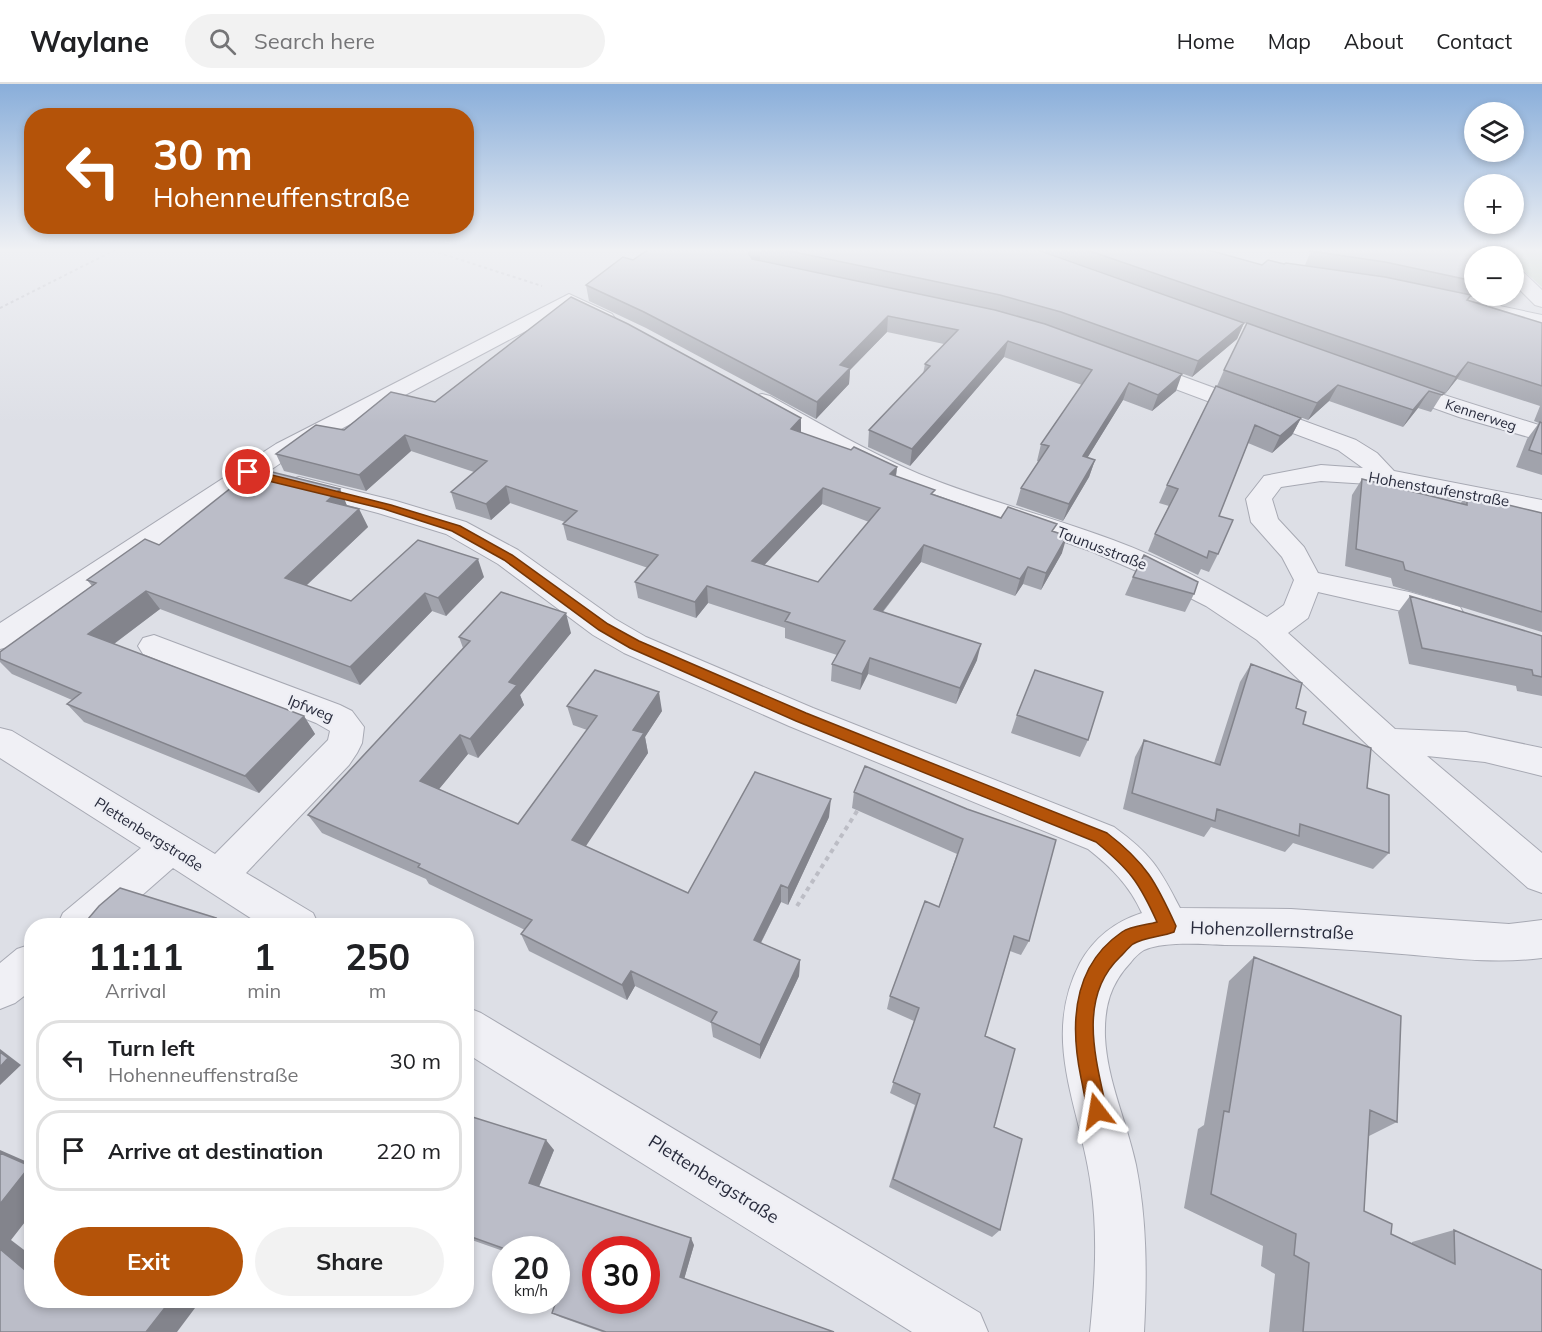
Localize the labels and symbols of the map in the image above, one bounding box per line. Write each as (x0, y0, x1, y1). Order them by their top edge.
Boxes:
street label: Kennerweg (1443, 395, 1519, 435)
pin (222, 446, 273, 497)
street label: Hohenstaufenstraße (1367, 467, 1511, 511)
street label: Taunusstraße (1054, 522, 1150, 574)
street label: Ipfweg (285, 690, 337, 726)
street label: Plettenbergstraße (91, 793, 207, 875)
street label: Hohenzollernstraße (1190, 916, 1354, 944)
position arrow (1065, 1079, 1129, 1143)
street label: Plettenbergstraße (644, 1130, 784, 1228)
speed limit sign: 30 (582, 1236, 660, 1314)

